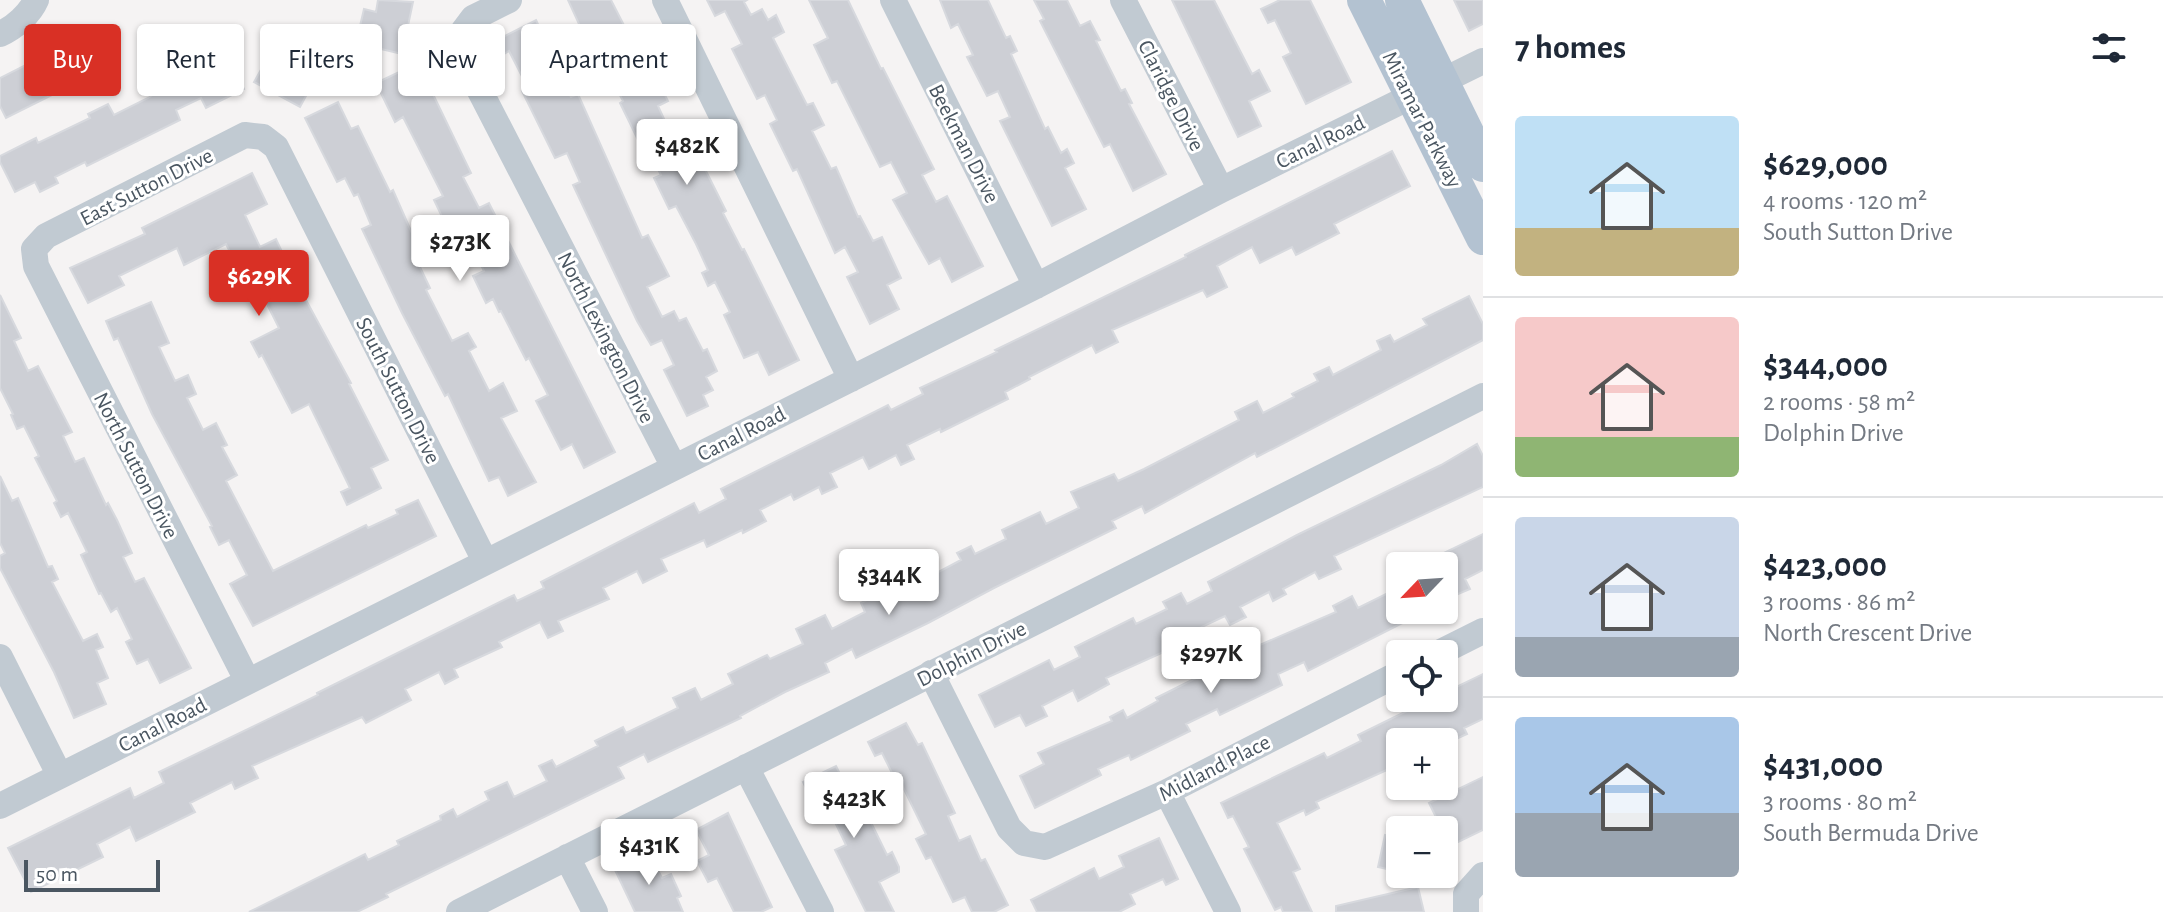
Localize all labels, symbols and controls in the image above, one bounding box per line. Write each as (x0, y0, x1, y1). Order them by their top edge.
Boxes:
chip: Buy (24, 24, 121, 96)
chip: Rent (137, 24, 244, 96)
chip: Filters (260, 24, 382, 96)
chip: New (398, 24, 505, 96)
chip: Apartment (521, 24, 696, 96)
icon: filters (2087, 26, 2131, 70)
text: 7 homes (1515, 31, 1626, 65)
street label: Claridge Drive (1134, 37, 1208, 154)
street label: Miramar Parkway (1378, 48, 1466, 192)
street label: Beekman Drive (925, 80, 1003, 206)
street label: Canal Road (1273, 111, 1368, 173)
pin: $482K (631, 119, 743, 187)
text: $482K (654, 132, 720, 158)
street label: East Sutton Drive (77, 144, 216, 230)
icon: home (1579, 148, 1675, 244)
text: $629,000 (1763, 148, 1888, 182)
text: 4 rooms · 120 m² (1763, 188, 1927, 214)
pin: $273K (404, 215, 516, 283)
text: South Sutton Drive (1763, 219, 1953, 245)
text: $273K (429, 228, 491, 254)
street label: North Lexington Drive (554, 249, 659, 426)
pin: $629K (203, 250, 315, 318)
text: $629K (227, 263, 291, 289)
street label: South Sutton Drive (352, 314, 444, 467)
icon: home (1579, 349, 1675, 445)
text: $344,000 (1763, 349, 1888, 383)
street label: North Sutton Drive (90, 389, 182, 542)
text: 2 rooms · 58 m² (1763, 389, 1915, 415)
street label: Canal Road (694, 402, 789, 465)
text: Dolphin Drive (1763, 420, 1904, 446)
pin: $344K (833, 549, 945, 617)
icon: home (1579, 549, 1675, 645)
text: $423,000 (1763, 549, 1887, 583)
north arrow (1386, 552, 1458, 624)
map controls (1386, 552, 1458, 888)
text: $344K (857, 562, 921, 588)
text: 3 rooms · 86 m² (1763, 589, 1915, 615)
street label: Dolphin Drive (913, 617, 1030, 691)
text: North Crescent Drive (1763, 620, 1972, 646)
pin: $297K (1155, 627, 1267, 695)
text: $297K (1180, 640, 1242, 666)
button: locate (1386, 640, 1458, 712)
street label: Canal Road (115, 693, 210, 756)
button: + (1386, 728, 1458, 800)
street label: Midland Place (1155, 731, 1274, 805)
icon: home (1579, 749, 1675, 845)
text: $431,000 (1763, 749, 1883, 783)
pin: $423K (798, 772, 910, 840)
text: $423K (822, 785, 886, 811)
text: 3 rooms · 80 m² (1763, 789, 1917, 815)
button: − (1386, 816, 1458, 888)
pin: $431K (593, 819, 705, 887)
text: South Bermuda Drive (1763, 820, 1979, 846)
text: $431K (619, 832, 679, 858)
scale bar (24, 856, 160, 892)
text: 50 m (36, 863, 78, 885)

